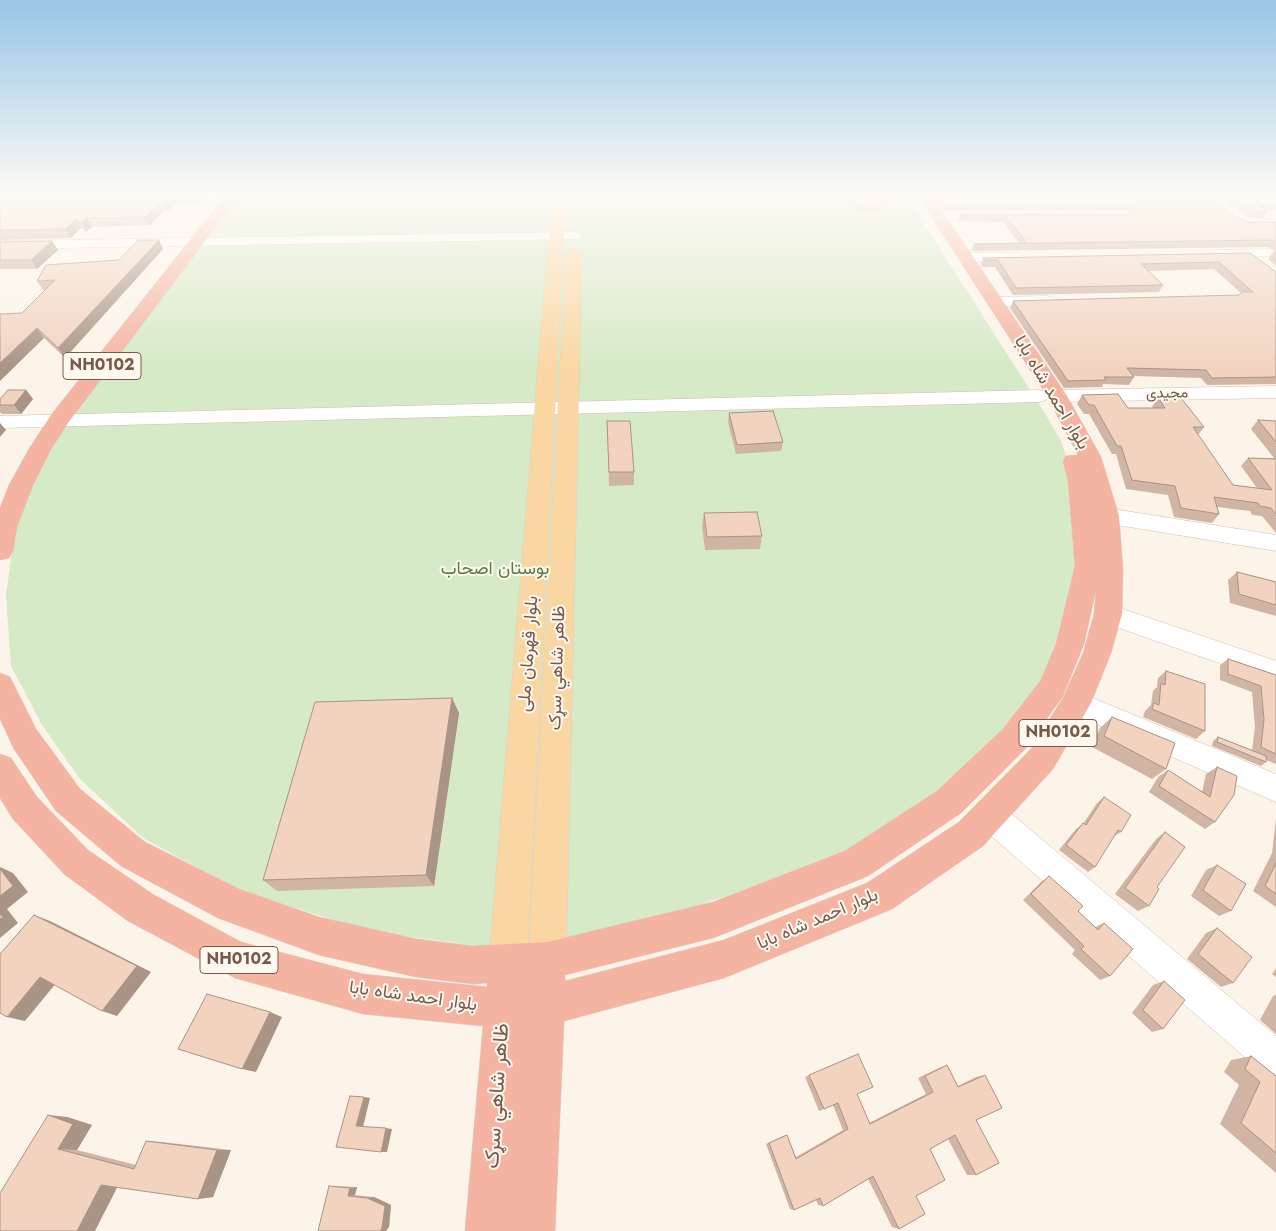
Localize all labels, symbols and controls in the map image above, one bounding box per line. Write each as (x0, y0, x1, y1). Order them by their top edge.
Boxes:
street label: بلوار احمد شاه بابا (1009, 332, 1093, 454)
road number: NH0102 (63, 352, 141, 380)
street label: مجیدی (1146, 385, 1188, 403)
park label: بوستان اصحاب (441, 559, 549, 581)
street label: بلوار قهرمان ملی (514, 595, 544, 713)
street label: ظاهر شاهي سړک (545, 605, 571, 731)
road number: NH0102 (1019, 720, 1097, 746)
street label: بلوار احمد شاه بابا (754, 885, 882, 955)
road number: NH0102 (200, 946, 278, 974)
street label: بلوار احمد شاه بابا (348, 977, 478, 1017)
street label: ظاهر شاهي سړک (480, 1022, 516, 1170)

